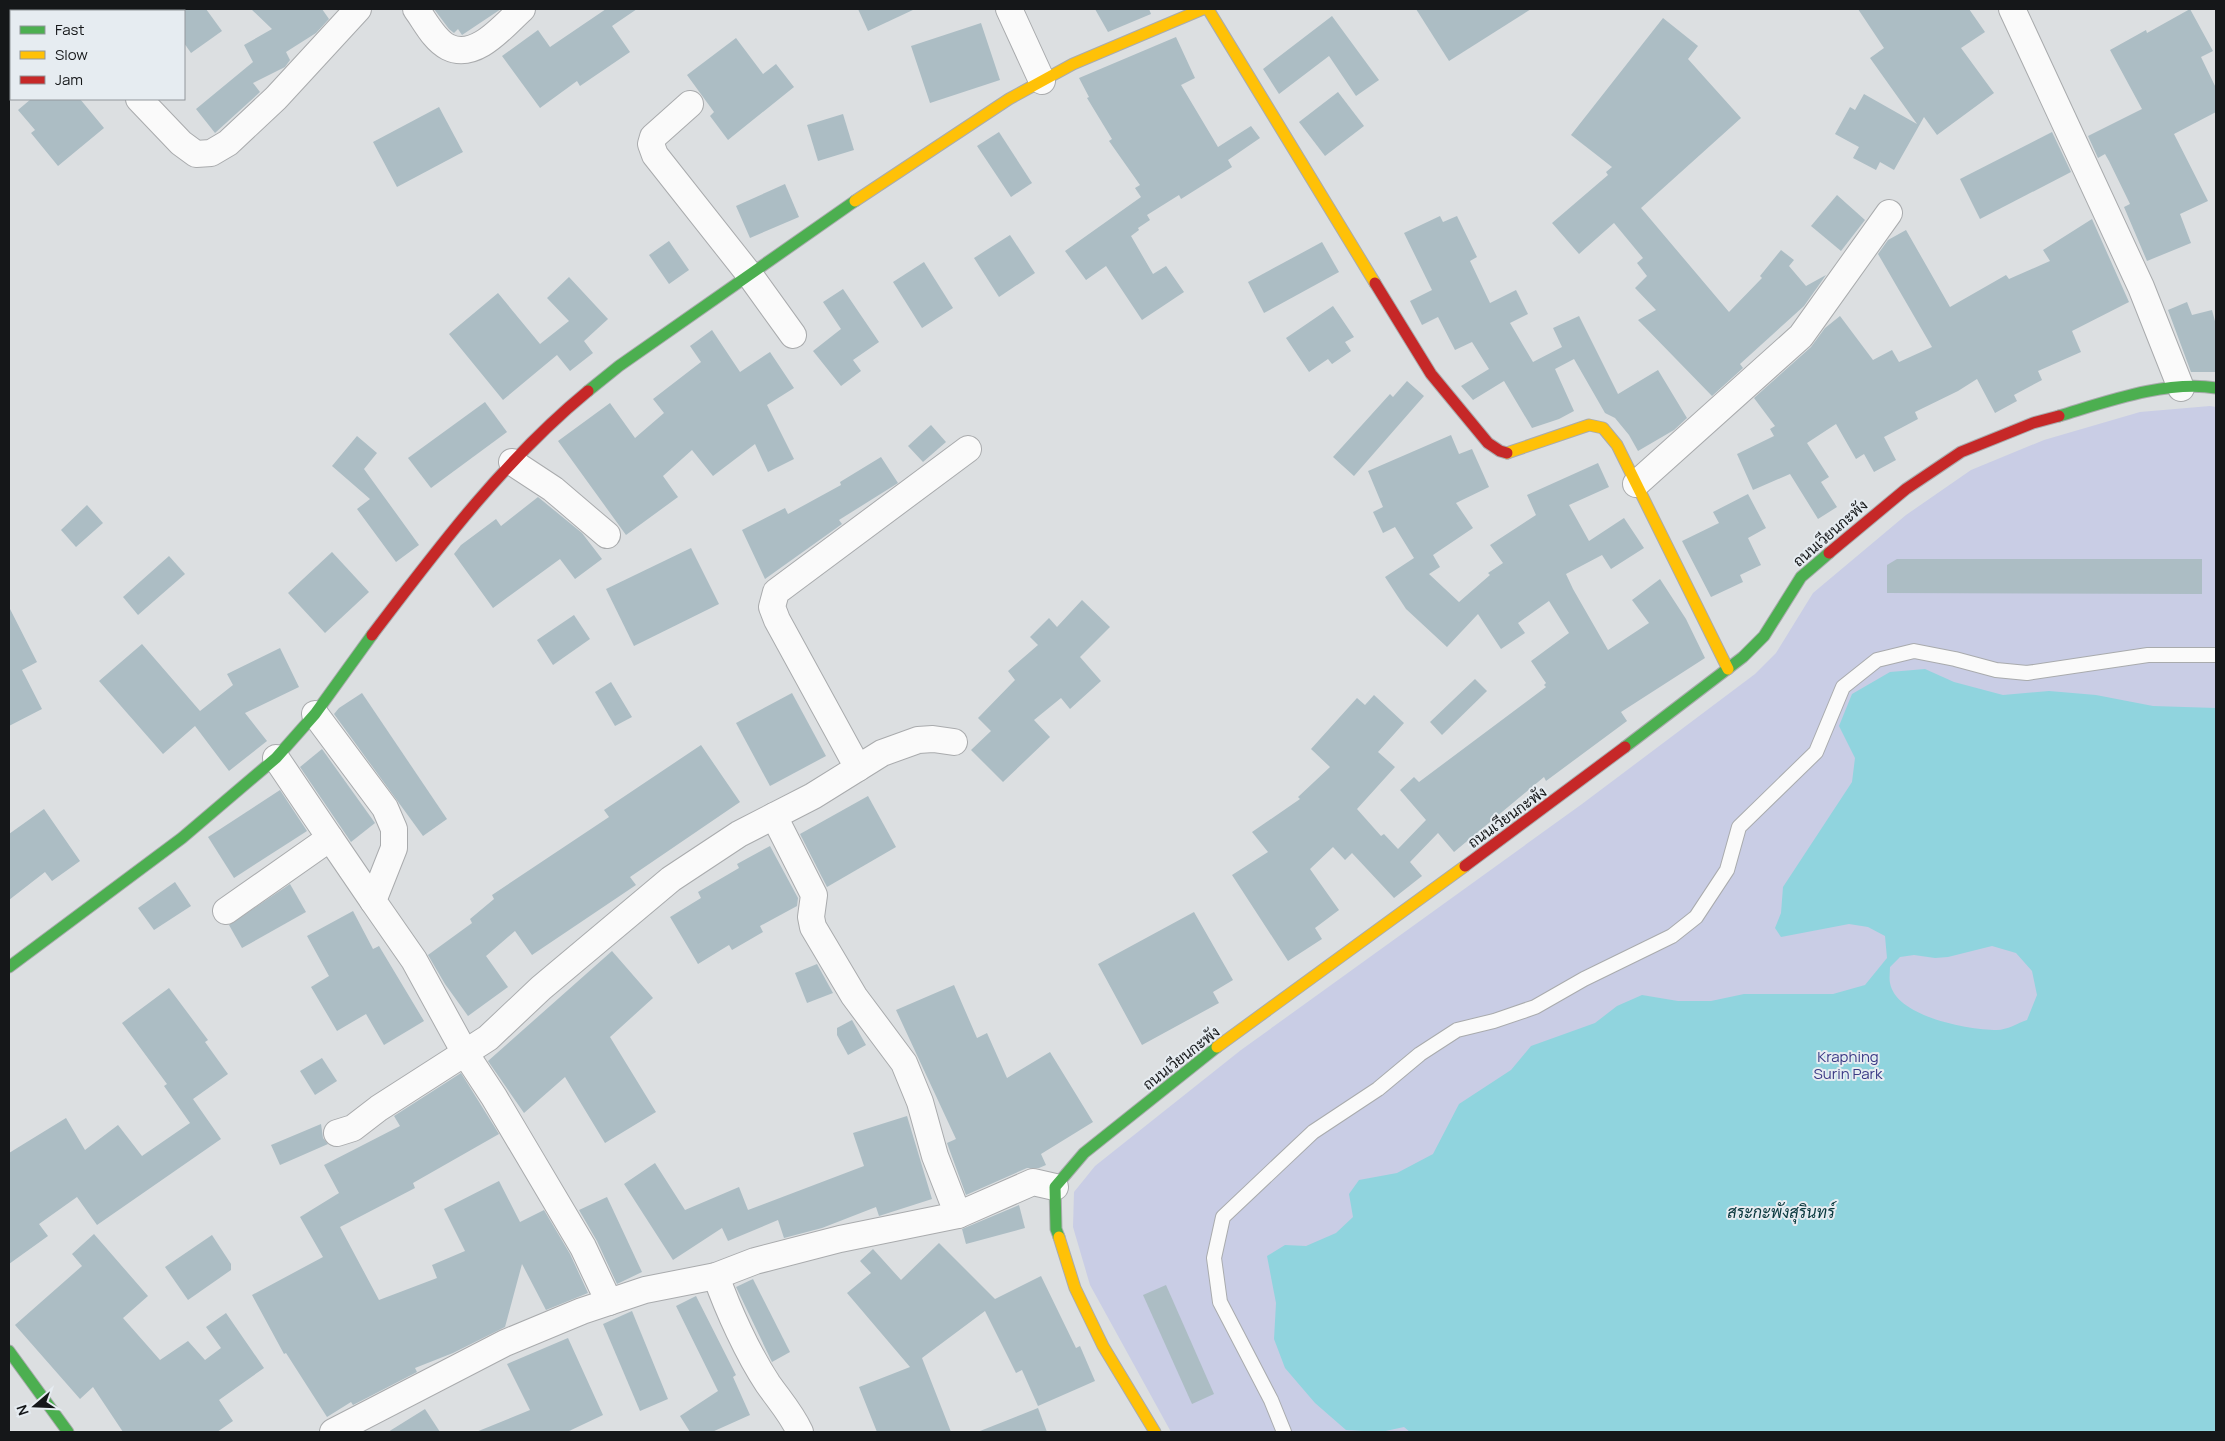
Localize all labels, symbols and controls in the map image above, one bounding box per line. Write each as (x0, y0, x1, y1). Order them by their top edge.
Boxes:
legend (10, 10, 185, 100)
text: Fast (55, 19, 84, 40)
text: Slow (55, 44, 88, 65)
text: Jam (55, 69, 83, 90)
street label: ถนนเวียนกะพัง (1788, 495, 1872, 571)
street label: ถนนเวียนกะพัง (1463, 781, 1551, 853)
street label: ถนนเวียนกะพัง (1138, 1021, 1224, 1095)
park label: Kraphing Surin Park (1814, 1046, 1883, 1084)
water label: สระกะพังสุรินทร์ (1727, 1200, 1837, 1224)
north arrow (10, 1381, 60, 1431)
text: N (12, 1403, 33, 1418)

